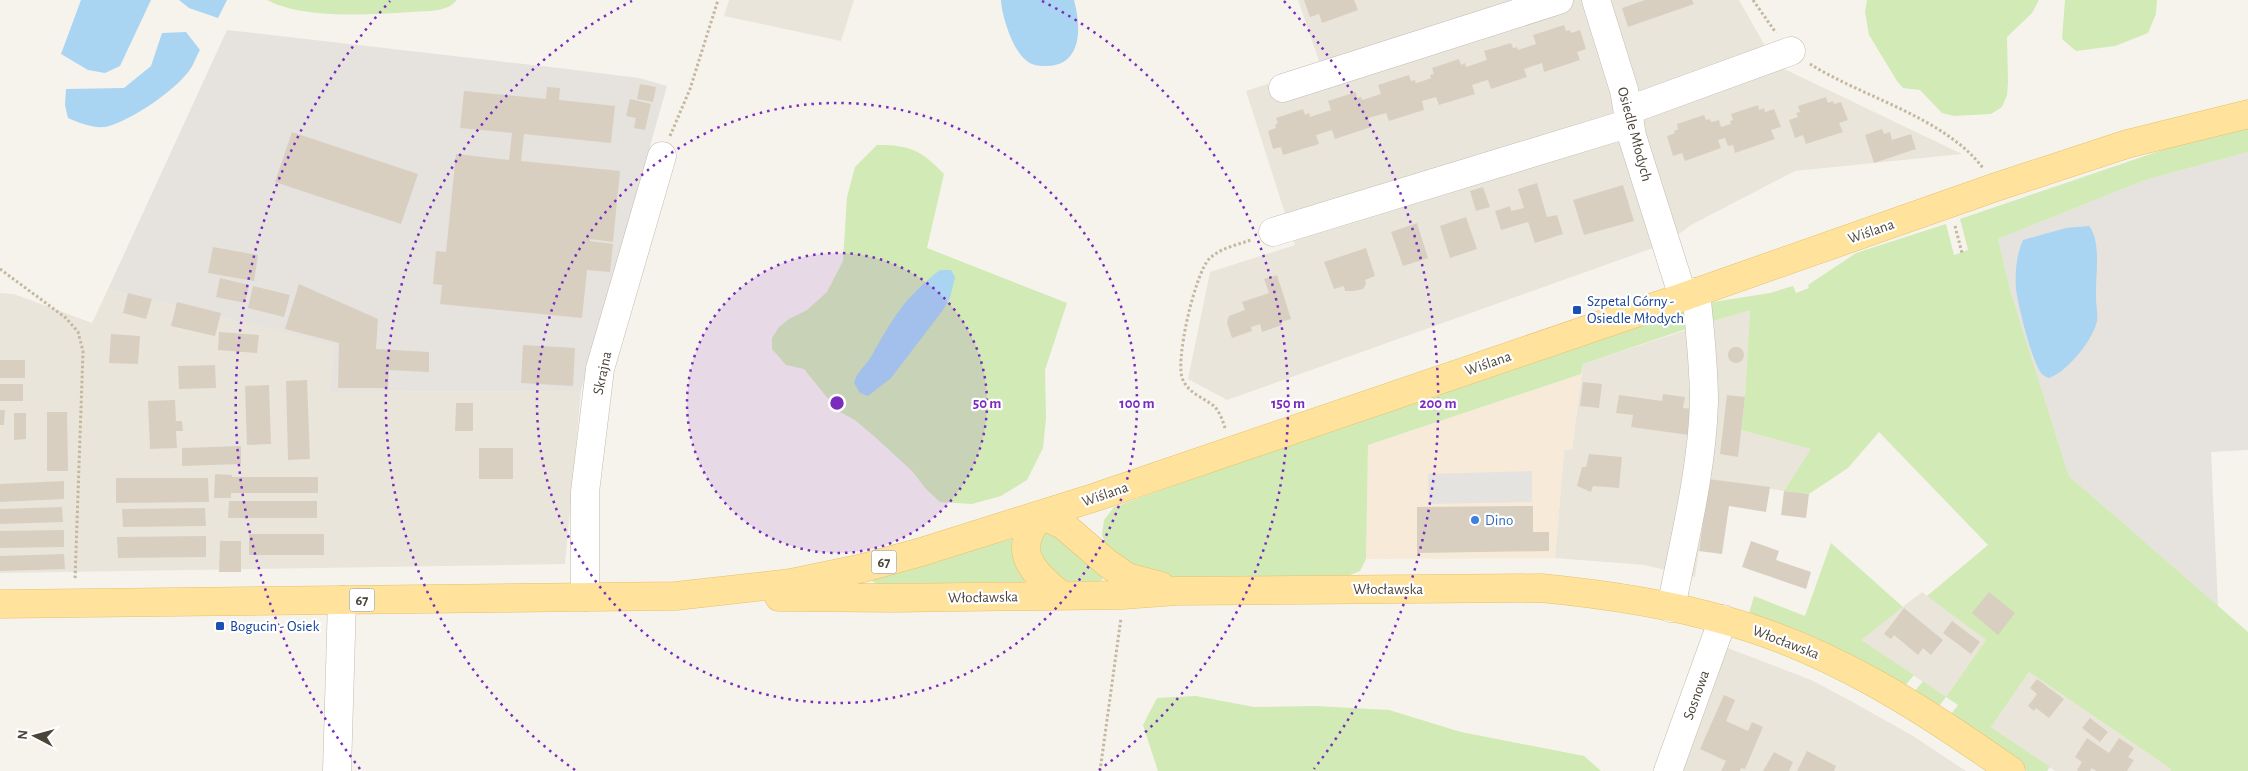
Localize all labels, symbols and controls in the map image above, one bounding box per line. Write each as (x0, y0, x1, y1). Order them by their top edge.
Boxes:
street label: Osiedle Młodych (1615, 85, 1654, 183)
street label: Wiślana (1846, 217, 1896, 246)
place label: Szpetal Górny - Osiedle Młodych (1587, 294, 1684, 326)
marker: Szpetal Górny - Osiedle Młodych (1571, 304, 1583, 316)
street label: Wiślana (1463, 349, 1513, 378)
street label: Skrajna (591, 350, 614, 396)
centre of rings (828, 394, 846, 412)
text: 50 m (973, 396, 1001, 411)
text: 100 m (1119, 396, 1155, 411)
text: 150 m (1271, 396, 1305, 411)
text: 200 m (1419, 396, 1457, 411)
street label: Wiślana (1080, 480, 1130, 509)
place label: Dino (1485, 513, 1513, 528)
marker: Dino (1469, 514, 1481, 526)
road number: 67 (872, 550, 896, 574)
street label: Włocławska (1353, 582, 1423, 597)
road number: 67 (350, 588, 374, 612)
street label: Włocławska (948, 589, 1018, 606)
place label: Bogucin - Osiek (230, 619, 320, 634)
marker: Bogucin - Osiek (214, 620, 226, 632)
street label: Włocławska (1750, 623, 1821, 662)
street label: Sosnowa (1681, 668, 1712, 722)
north arrow (10, 711, 60, 761)
text: N (16, 729, 31, 740)

